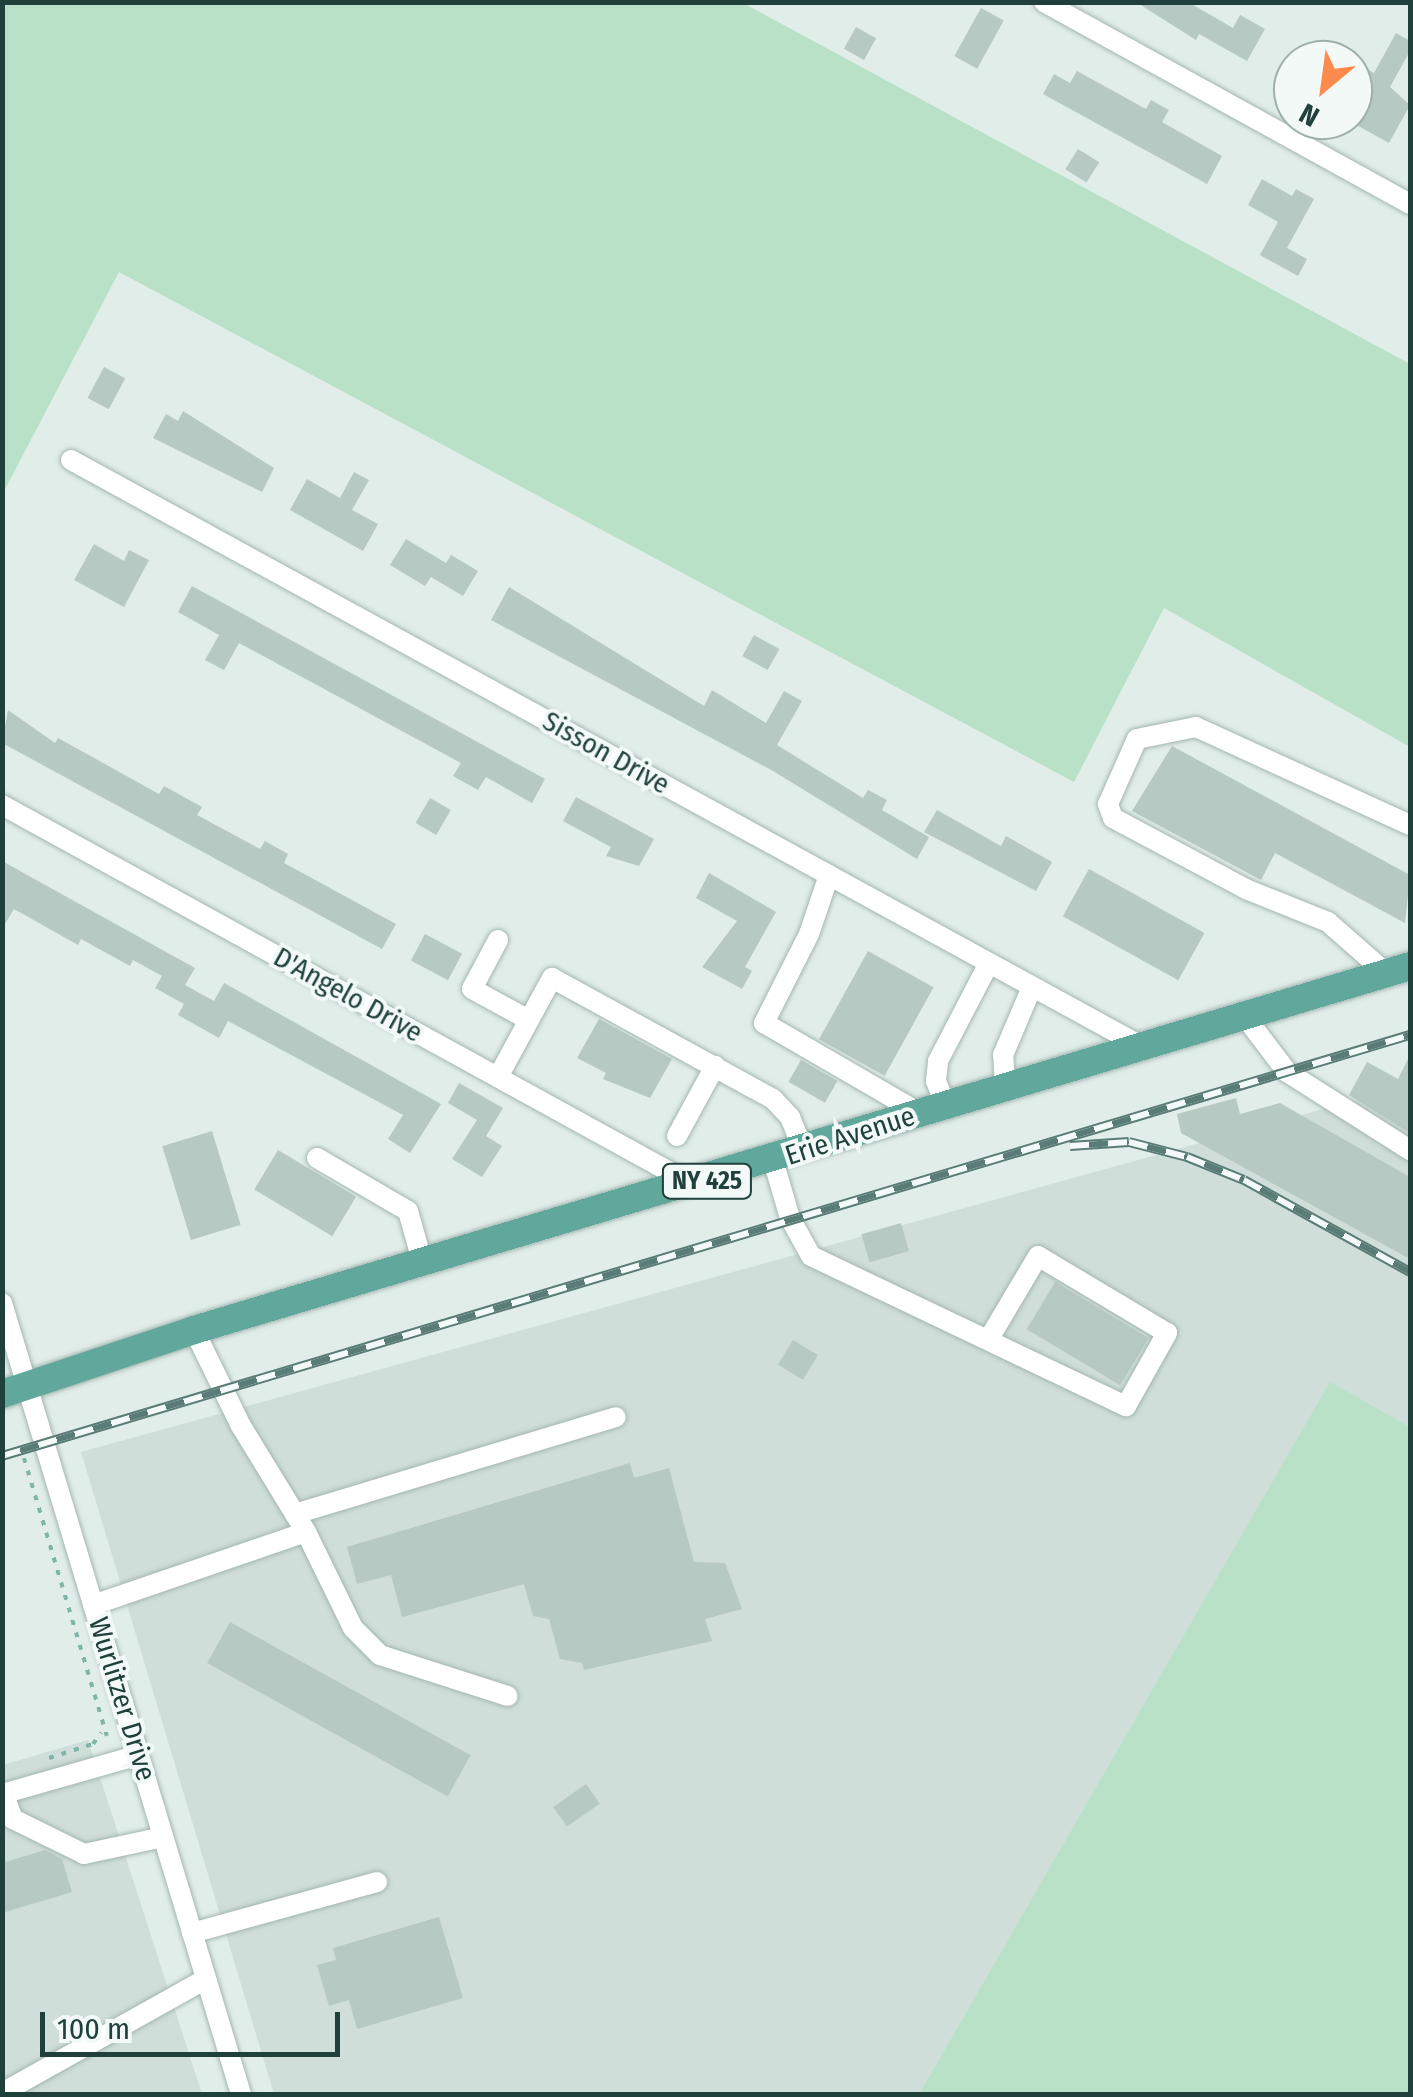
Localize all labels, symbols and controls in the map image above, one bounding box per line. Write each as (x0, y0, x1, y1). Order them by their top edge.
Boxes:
north arrow (1273, 40, 1373, 140)
text: N (1294, 96, 1325, 133)
street label: Sisson Drive (537, 704, 675, 802)
street label: D'Angelo Drive (268, 940, 428, 1050)
street label: Erie Avenue (781, 1099, 919, 1173)
road number: NY 425 (660, 1161, 754, 1201)
street label: Wurlitzer Drive (81, 1613, 163, 1785)
scale bar (45, 1992, 345, 2054)
text: 100 m (57, 2011, 130, 2047)

